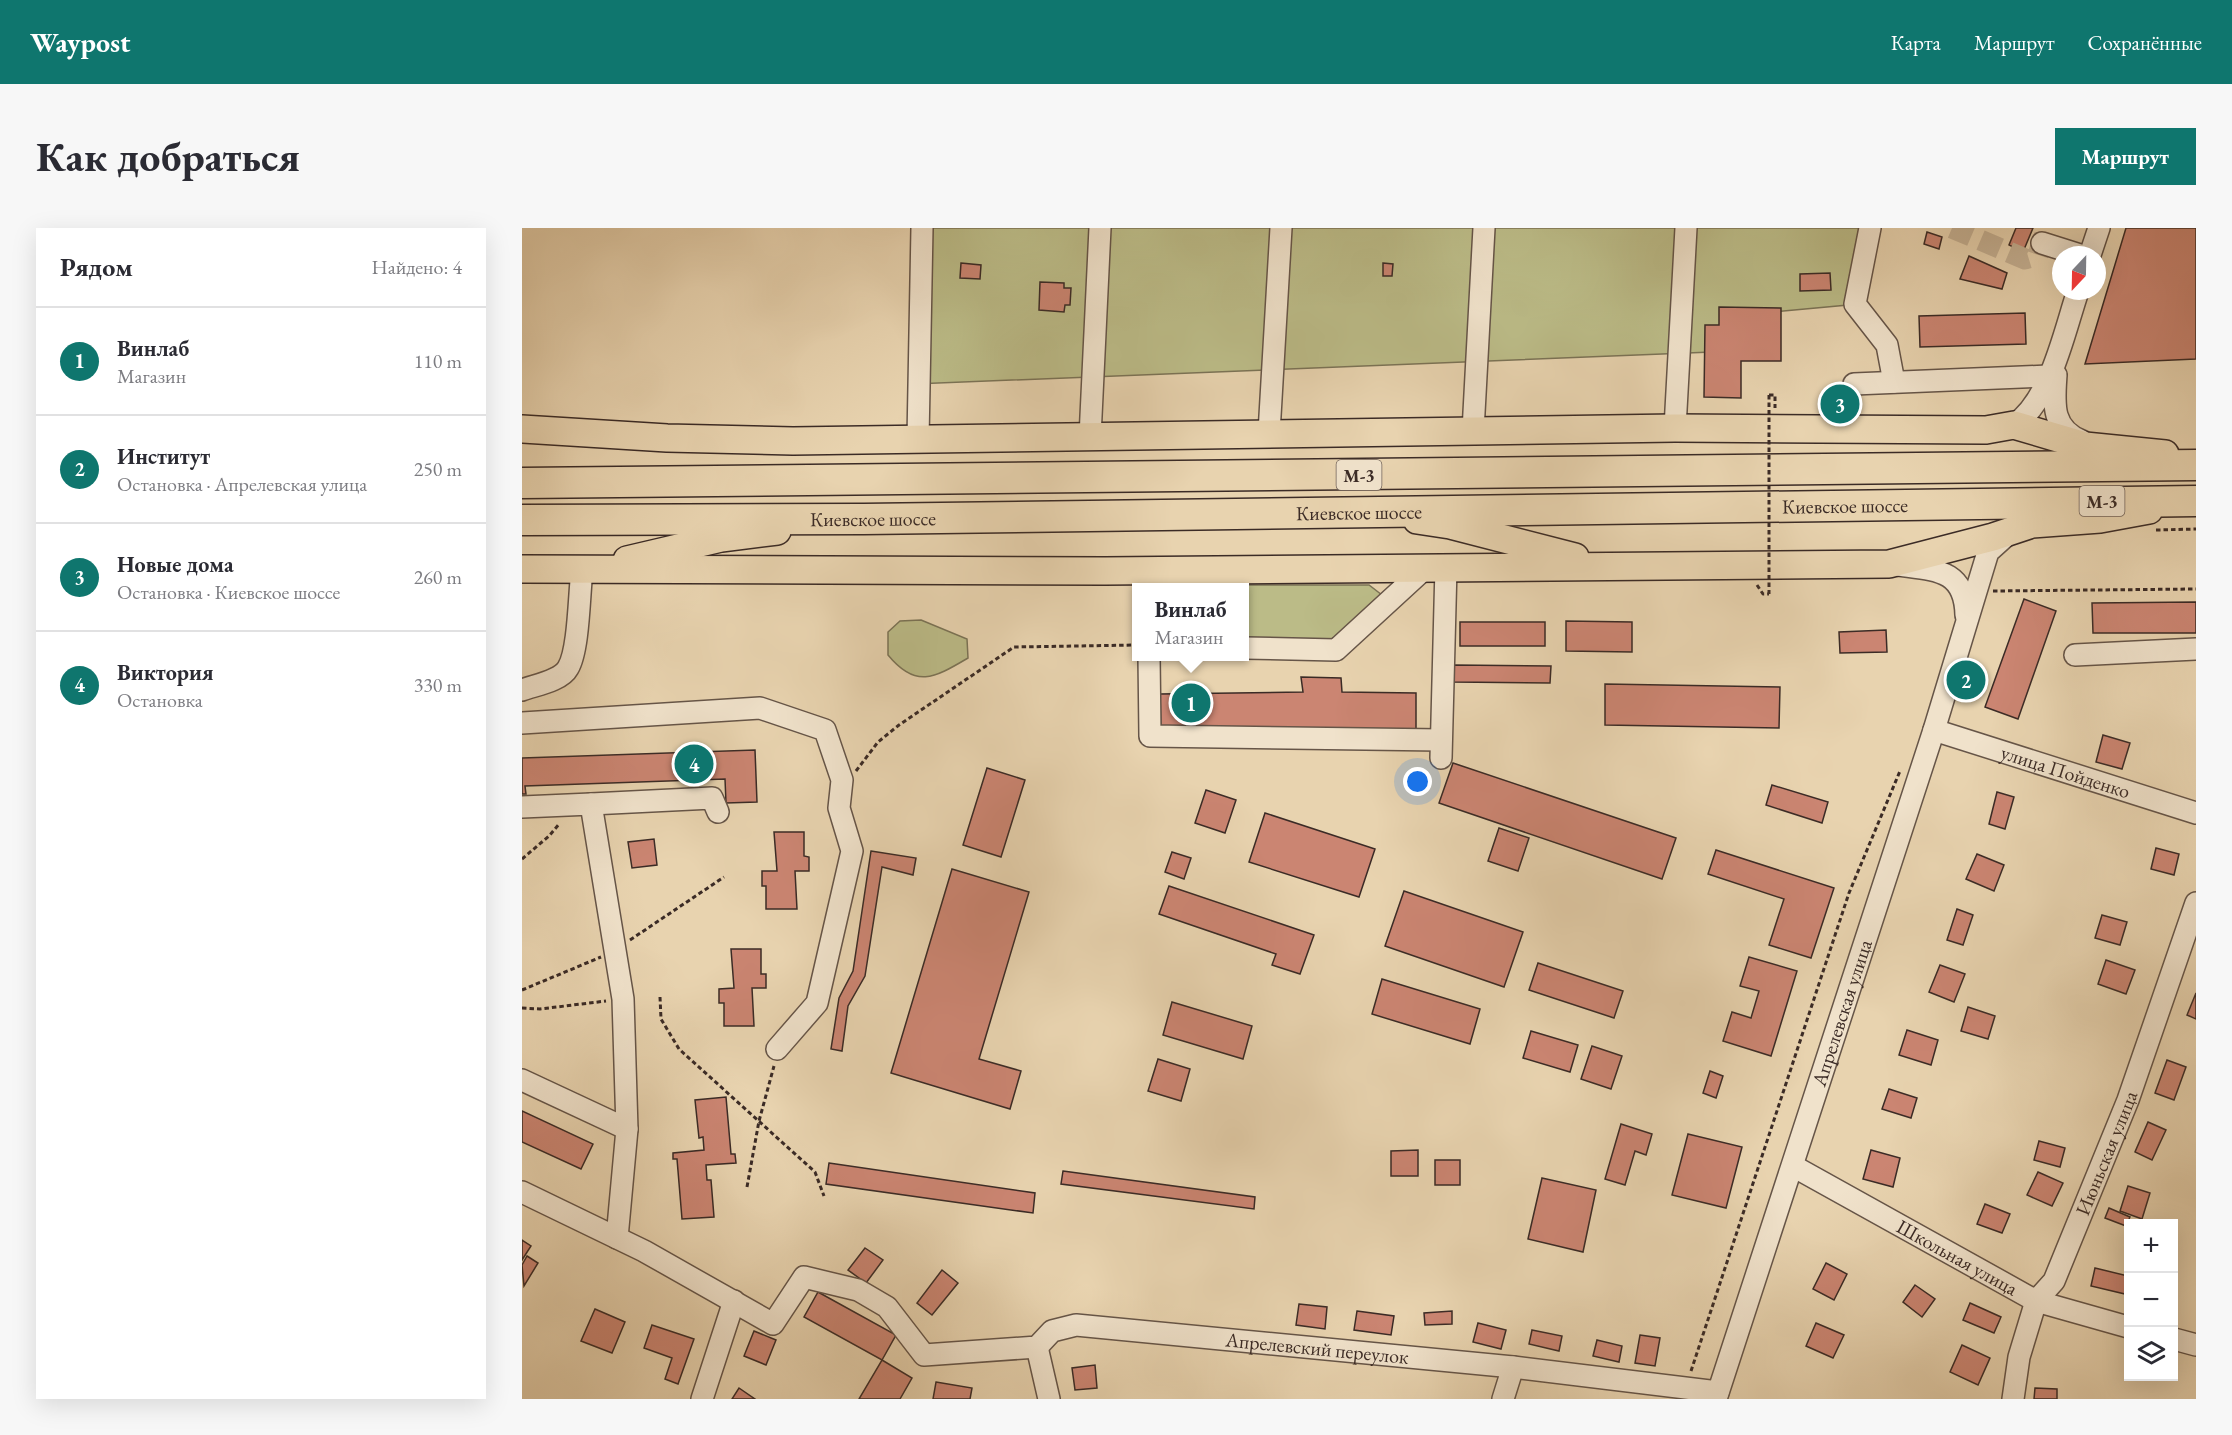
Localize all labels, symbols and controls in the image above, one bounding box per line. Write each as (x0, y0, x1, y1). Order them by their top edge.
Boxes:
text: Waypost (30, 24, 131, 60)
text: Карта (1891, 29, 1941, 56)
text: Маршрут (1974, 29, 2055, 56)
text: Сохранённые (2088, 29, 2202, 56)
button: Маршрут (2055, 128, 2196, 185)
text: Как добраться (36, 129, 300, 184)
north arrow (2052, 246, 2106, 300)
text: Рядом (60, 250, 133, 284)
text: Найдено: 4 (371, 254, 462, 280)
text: Винлаб (117, 334, 189, 363)
text: 1 (74, 348, 85, 374)
text: 110 m (414, 348, 462, 374)
text: Магазин (117, 363, 186, 389)
pin: 3 (1820, 382, 1860, 426)
text: Институт (117, 442, 210, 471)
text: 2 (74, 456, 85, 482)
text: 250 m (414, 456, 462, 482)
road number: М-3 (1336, 460, 1382, 490)
text: Остановка · Апрелевская улица (117, 471, 367, 497)
road number: М-3 (2080, 486, 2124, 516)
street label: Киевское шоссе (1782, 492, 1908, 520)
street label: Киевское шоссе (1296, 498, 1422, 526)
street label: Киевское шоссе (810, 505, 936, 532)
text: Новые дома (117, 550, 234, 579)
text: 3 (74, 564, 85, 590)
text: 260 m (414, 564, 462, 590)
text: Остановка · Киевское шоссе (117, 579, 340, 605)
popup (1132, 583, 1249, 661)
text: Винлаб (1154, 595, 1227, 624)
text: Магазин (1154, 624, 1224, 650)
text: Виктория (117, 658, 214, 687)
pin: 2 (1946, 658, 1986, 702)
text: 4 (74, 672, 85, 698)
text: 330 m (414, 672, 462, 698)
pin: 1 (1172, 680, 1210, 726)
text: Остановка (117, 687, 203, 713)
street label: улица Пойденко (1998, 739, 2134, 804)
pin: 4 (674, 742, 714, 786)
your location (1403, 767, 1432, 796)
street label: Апрелевская улица (1805, 936, 1878, 1091)
street label: Июньская улица (2069, 1087, 2143, 1219)
street label: Школьная улица (1892, 1213, 2023, 1301)
map controls (2124, 1219, 2178, 1381)
button: + (2124, 1219, 2178, 1273)
button: − (2124, 1273, 2178, 1327)
street label: Апрелевский переулок (1223, 1326, 1410, 1370)
button: layers (2124, 1327, 2178, 1381)

